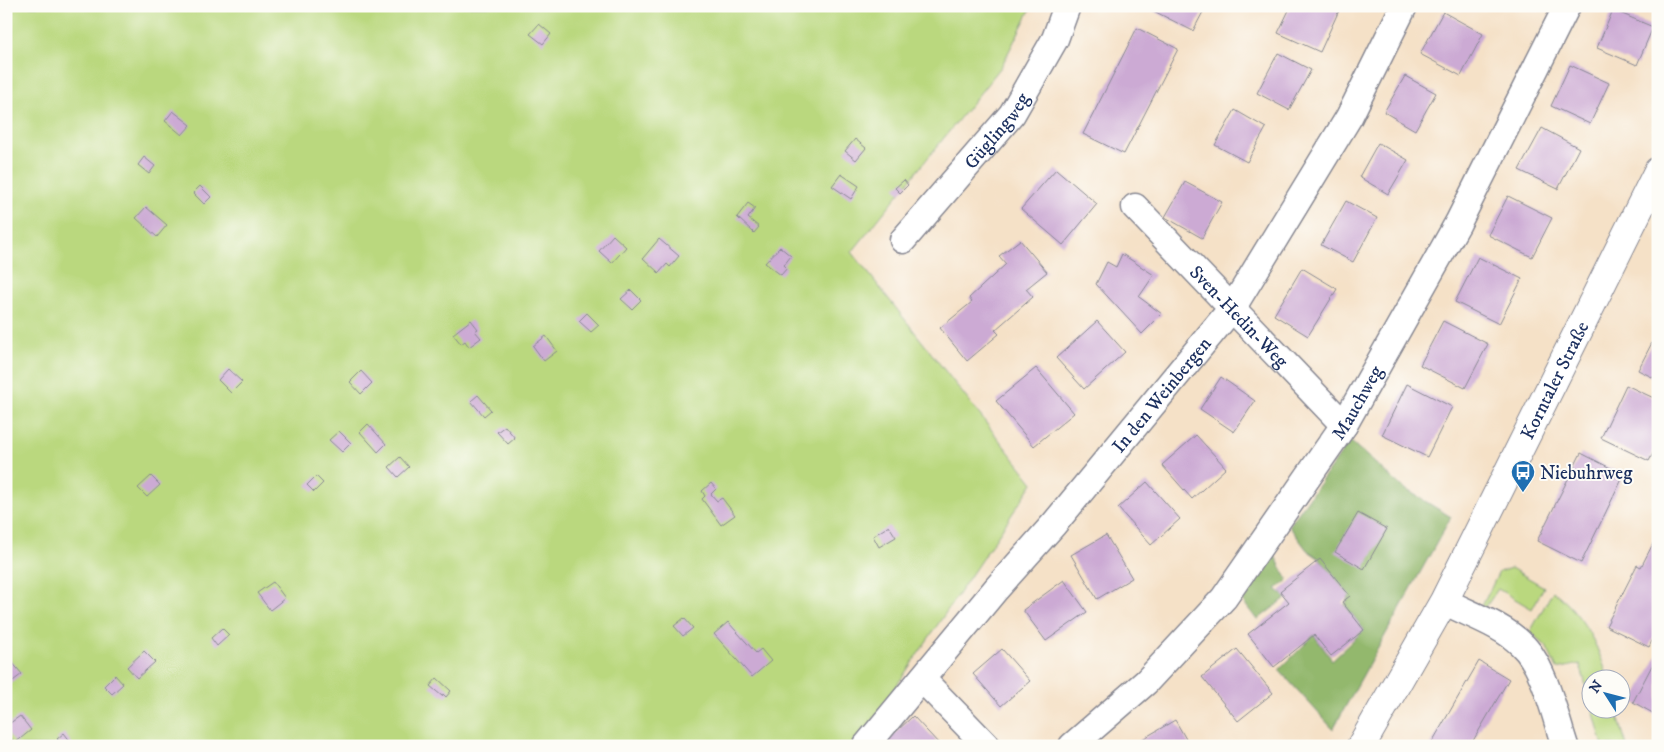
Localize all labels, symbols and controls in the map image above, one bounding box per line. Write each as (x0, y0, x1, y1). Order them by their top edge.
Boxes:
street label: Güglingweg (960, 88, 1035, 174)
street label: Sven-Hedin-Weg (1184, 261, 1293, 373)
street label: Korntaler Straße (1516, 318, 1594, 443)
street label: In den Weinbergen (1108, 333, 1217, 458)
street label: Mauchweg (1327, 361, 1389, 445)
bus stop icon: Niebuhrweg (1510, 459, 1536, 493)
place label: Niebuhrweg (1540, 462, 1633, 485)
north arrow (1582, 670, 1632, 720)
text: N (1586, 677, 1607, 697)

